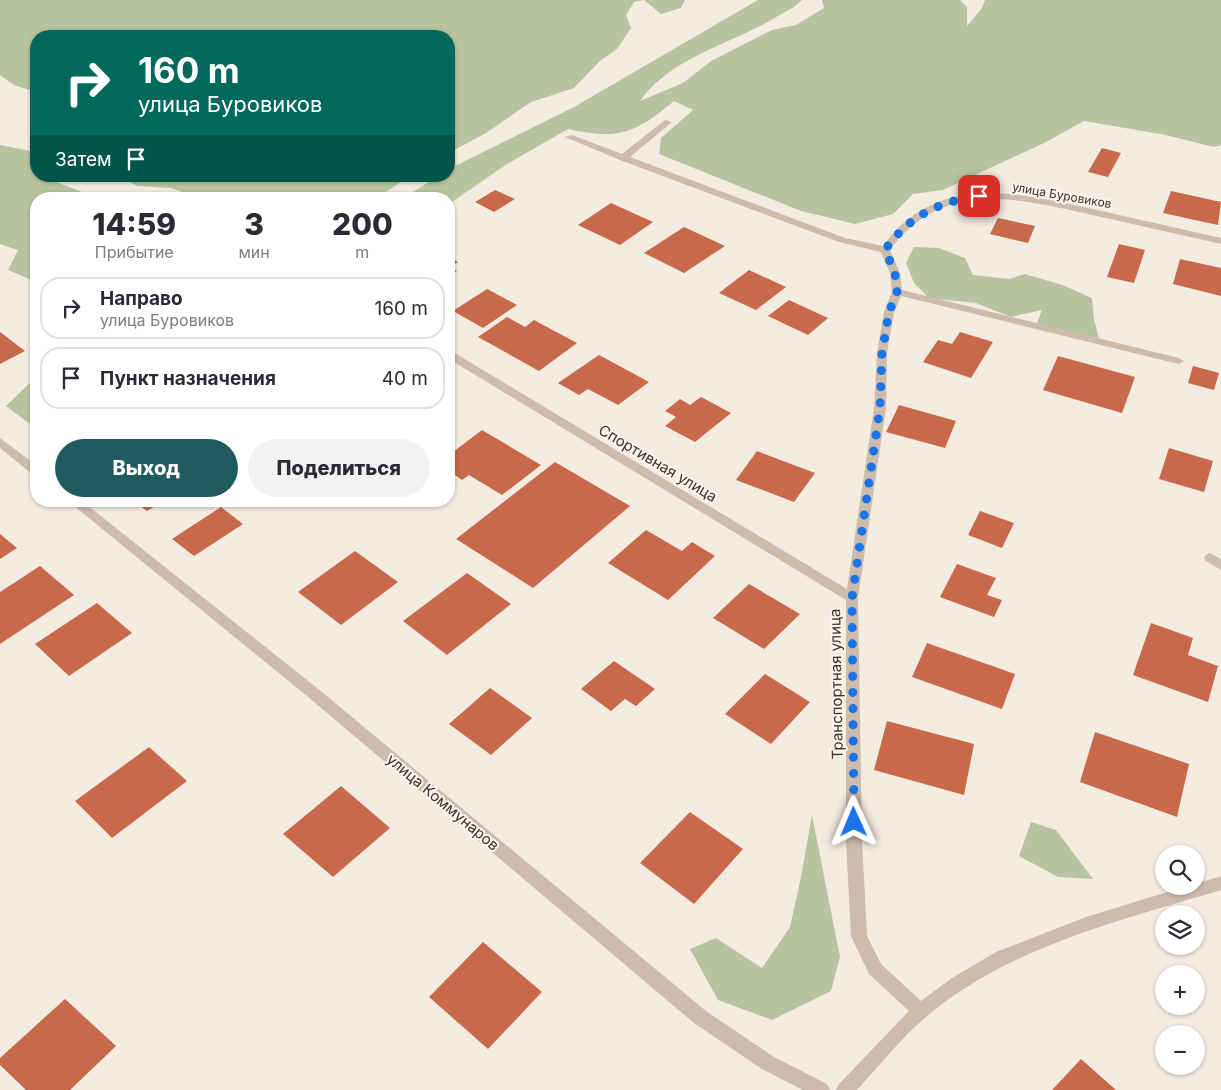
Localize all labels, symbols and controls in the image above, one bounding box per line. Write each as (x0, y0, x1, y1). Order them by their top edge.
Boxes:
text: 160 m (138, 49, 240, 91)
icon: right (55, 50, 120, 115)
text: улица Буровиков (138, 91, 322, 117)
icon: arrive (122, 145, 150, 173)
text: Затем (55, 148, 112, 171)
pin (958, 175, 1000, 217)
street label: улица Буровиков (1011, 179, 1113, 211)
icon: arrive (965, 182, 993, 210)
text: 14:59 (92, 206, 176, 242)
text: 3 (244, 206, 264, 242)
text: 200 (332, 206, 393, 242)
text: Прибытие (95, 242, 174, 262)
text: мин (238, 242, 270, 262)
text: m (355, 242, 369, 262)
text: Направо (100, 287, 183, 310)
icon: right (57, 294, 85, 322)
text: 160 m (375, 297, 428, 320)
text: улица Буровиков (100, 310, 234, 330)
icon: arrive (57, 364, 85, 392)
text: Пункт назначения (100, 367, 276, 390)
text: 40 m (382, 367, 428, 390)
street label: Спортивная улица (595, 420, 721, 506)
button: Выход (55, 439, 238, 497)
button: Поделиться (248, 439, 430, 497)
street label: Транспортная улица (825, 608, 847, 760)
street label: улица Коммунаров (383, 749, 503, 855)
position arrow (827, 795, 879, 847)
map controls (1155, 845, 1205, 1075)
button: search (1155, 845, 1205, 895)
button: layers (1155, 905, 1205, 955)
button: + (1155, 965, 1205, 1015)
button: − (1155, 1025, 1205, 1075)

